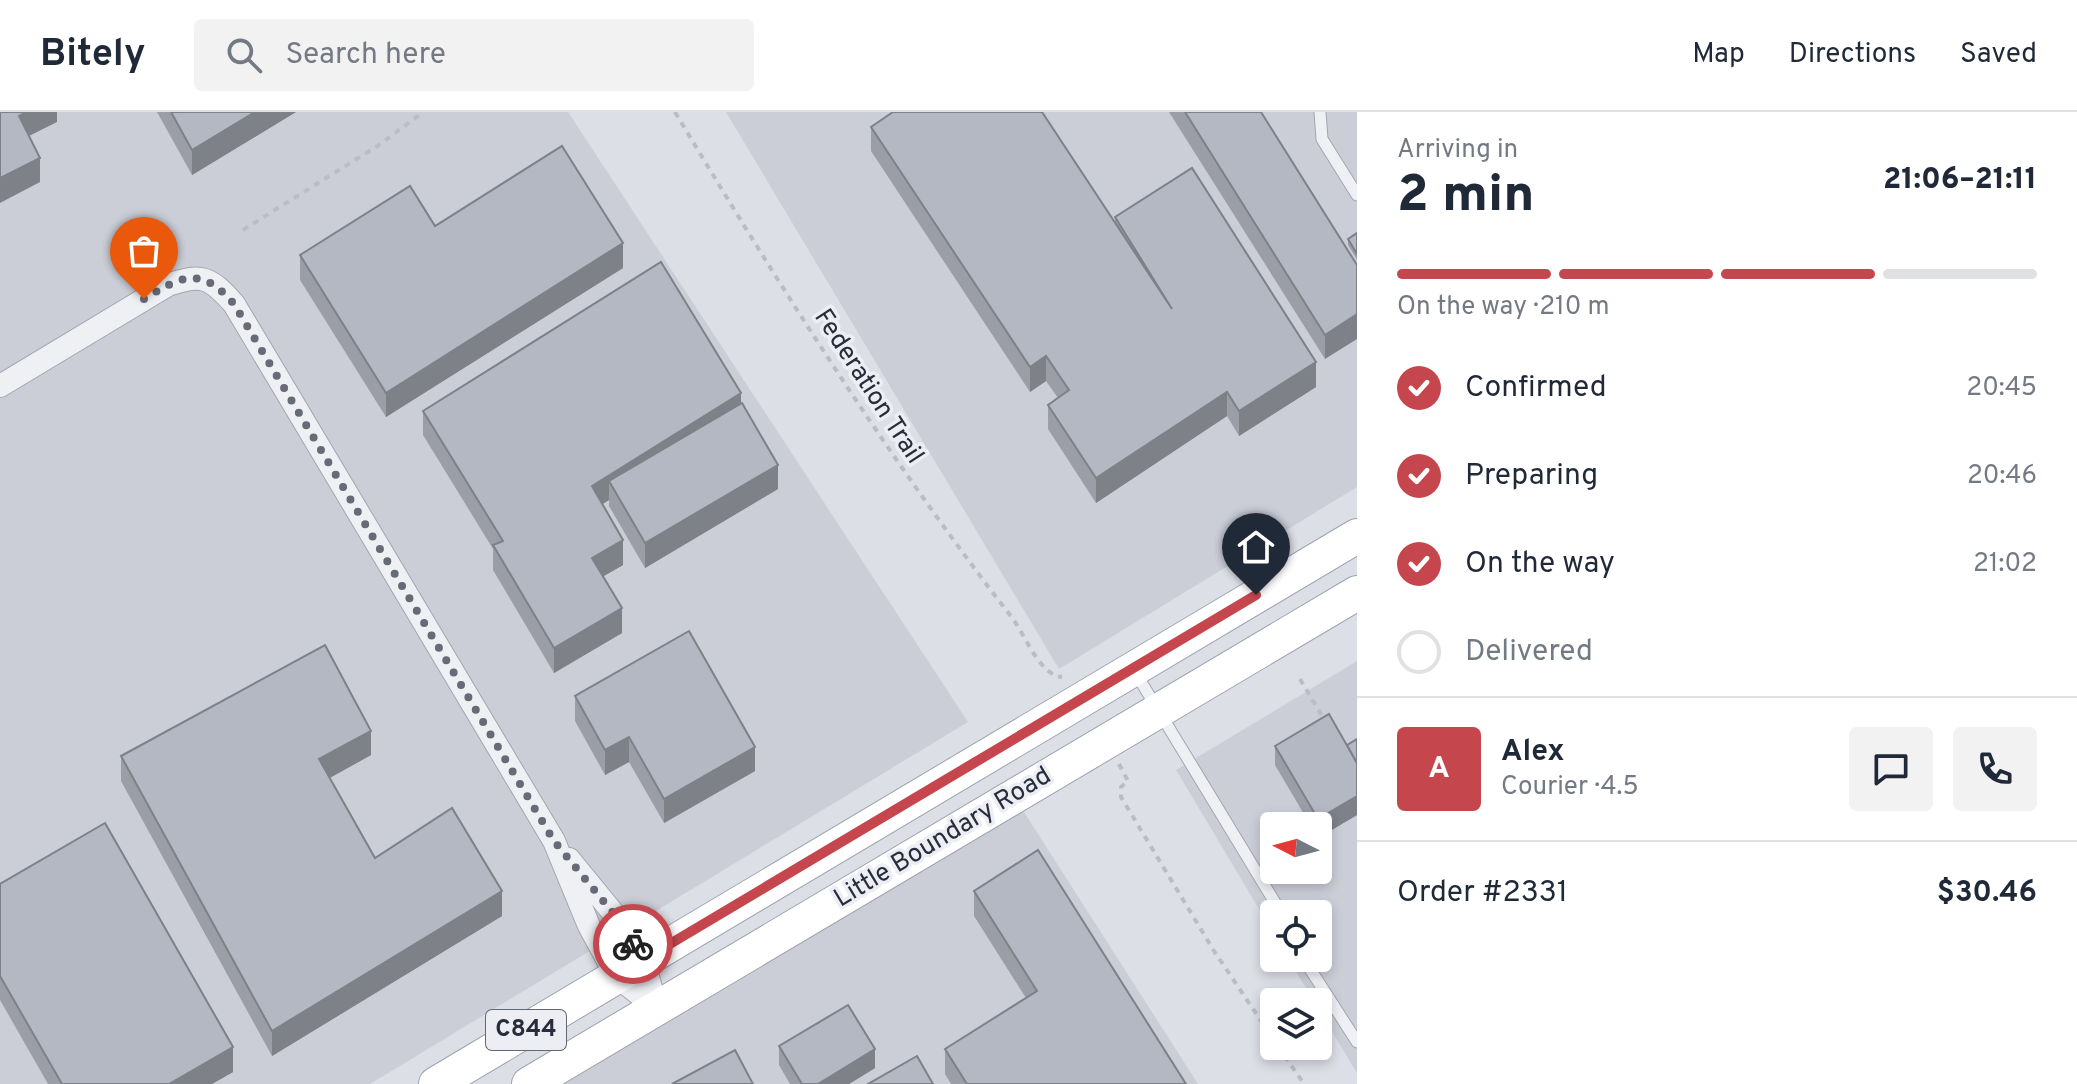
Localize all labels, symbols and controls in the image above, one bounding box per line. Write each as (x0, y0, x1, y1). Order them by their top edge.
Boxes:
search box (194, 19, 754, 91)
text: Bitely (40, 31, 146, 80)
icon: search (222, 33, 266, 77)
text: Search here (286, 37, 446, 74)
text: Map (1692, 37, 1745, 73)
text: Directions (1789, 37, 1916, 73)
text: Saved (1960, 37, 2037, 73)
text: Arriving in (1397, 134, 1518, 167)
text: 21:06–21:11 (1883, 162, 2037, 199)
text: 2 min (1397, 164, 1535, 230)
pin (110, 217, 178, 299)
icon: bag (122, 229, 166, 273)
text: On the way · 210 m (1397, 291, 1610, 324)
street label: Federation Trail (806, 303, 930, 471)
icon: check (1397, 366, 1441, 410)
text: Confirmed (1465, 370, 1607, 407)
text: 20:45 (1966, 372, 2037, 405)
icon: check (1397, 454, 1441, 498)
text: Preparing (1465, 458, 1598, 495)
text: 20:46 (1967, 460, 2037, 493)
pin (1222, 513, 1290, 595)
icon: home (1234, 525, 1278, 569)
icon: check (1397, 542, 1441, 586)
text: On the way (1465, 546, 1615, 583)
text: 21:02 (1973, 548, 2037, 581)
text: Delivered (1465, 634, 1593, 671)
button: chat (1849, 727, 1933, 811)
button: phone (1953, 727, 2037, 811)
text: Alex (1501, 734, 1565, 771)
text: A (1428, 751, 1450, 788)
street label: Little Boundary Road (828, 760, 1058, 916)
text: Courier · 4.5 (1501, 771, 1639, 804)
north arrow (1260, 812, 1332, 884)
map controls (1260, 812, 1332, 1060)
text: Order #2331 (1397, 875, 1568, 912)
text: $30.46 (1937, 875, 2037, 912)
button: locate (1260, 900, 1332, 972)
courier (593, 904, 673, 984)
icon: bike (611, 922, 655, 966)
button: layers (1260, 988, 1332, 1060)
road number: C844 (486, 1010, 566, 1050)

